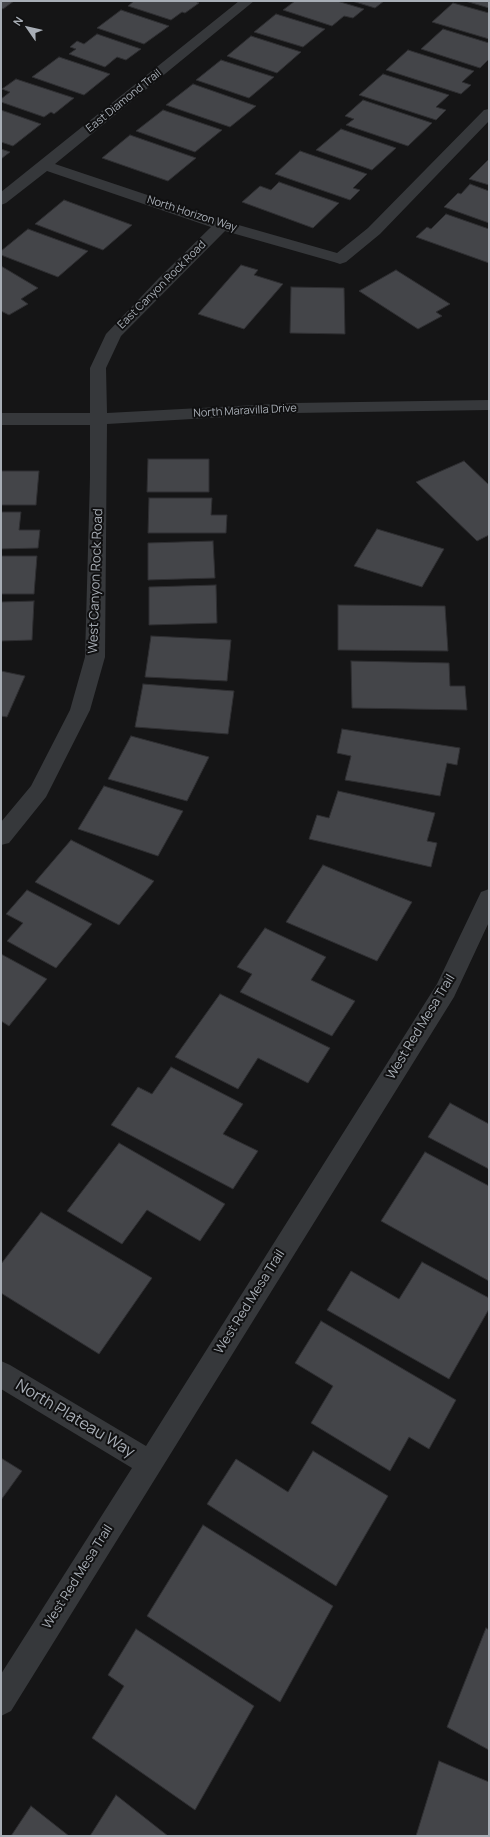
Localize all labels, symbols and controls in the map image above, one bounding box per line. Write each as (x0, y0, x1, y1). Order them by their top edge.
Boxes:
north arrow (8, 8, 48, 48)
text: N (9, 14, 26, 28)
street label: East Diamond Trail (84, 67, 164, 135)
street label: North Horizon Way (145, 193, 239, 235)
street label: East Canyon Rock Road (115, 238, 209, 332)
street label: North Maravilla Drive (193, 402, 297, 420)
street label: West Canyon Rock Road (86, 508, 106, 654)
street label: West Red Mesa Trail (383, 972, 459, 1082)
street label: West Red Mesa Trail (212, 1247, 288, 1357)
street label: North Plateau Way (12, 1376, 138, 1462)
street label: West Red Mesa Trail (40, 1522, 116, 1632)

